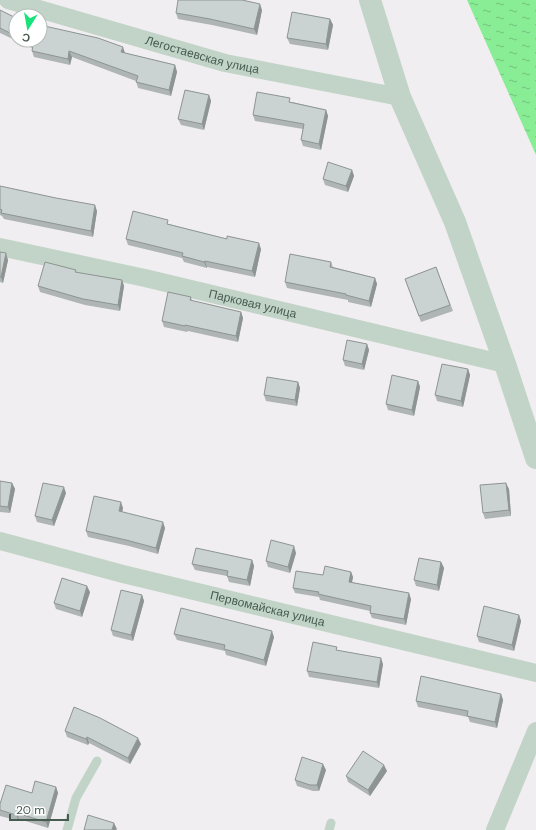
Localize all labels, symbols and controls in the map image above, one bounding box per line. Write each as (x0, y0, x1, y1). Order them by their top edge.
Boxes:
north arrow (8, 8, 48, 48)
text: С (21, 30, 31, 45)
street label: Легостаевская улица (143, 32, 261, 78)
street label: Парковая улица (207, 286, 299, 322)
street label: Первомайская улица (209, 587, 327, 630)
scale bar (10, 796, 68, 822)
text: 20 m (16, 802, 45, 818)

